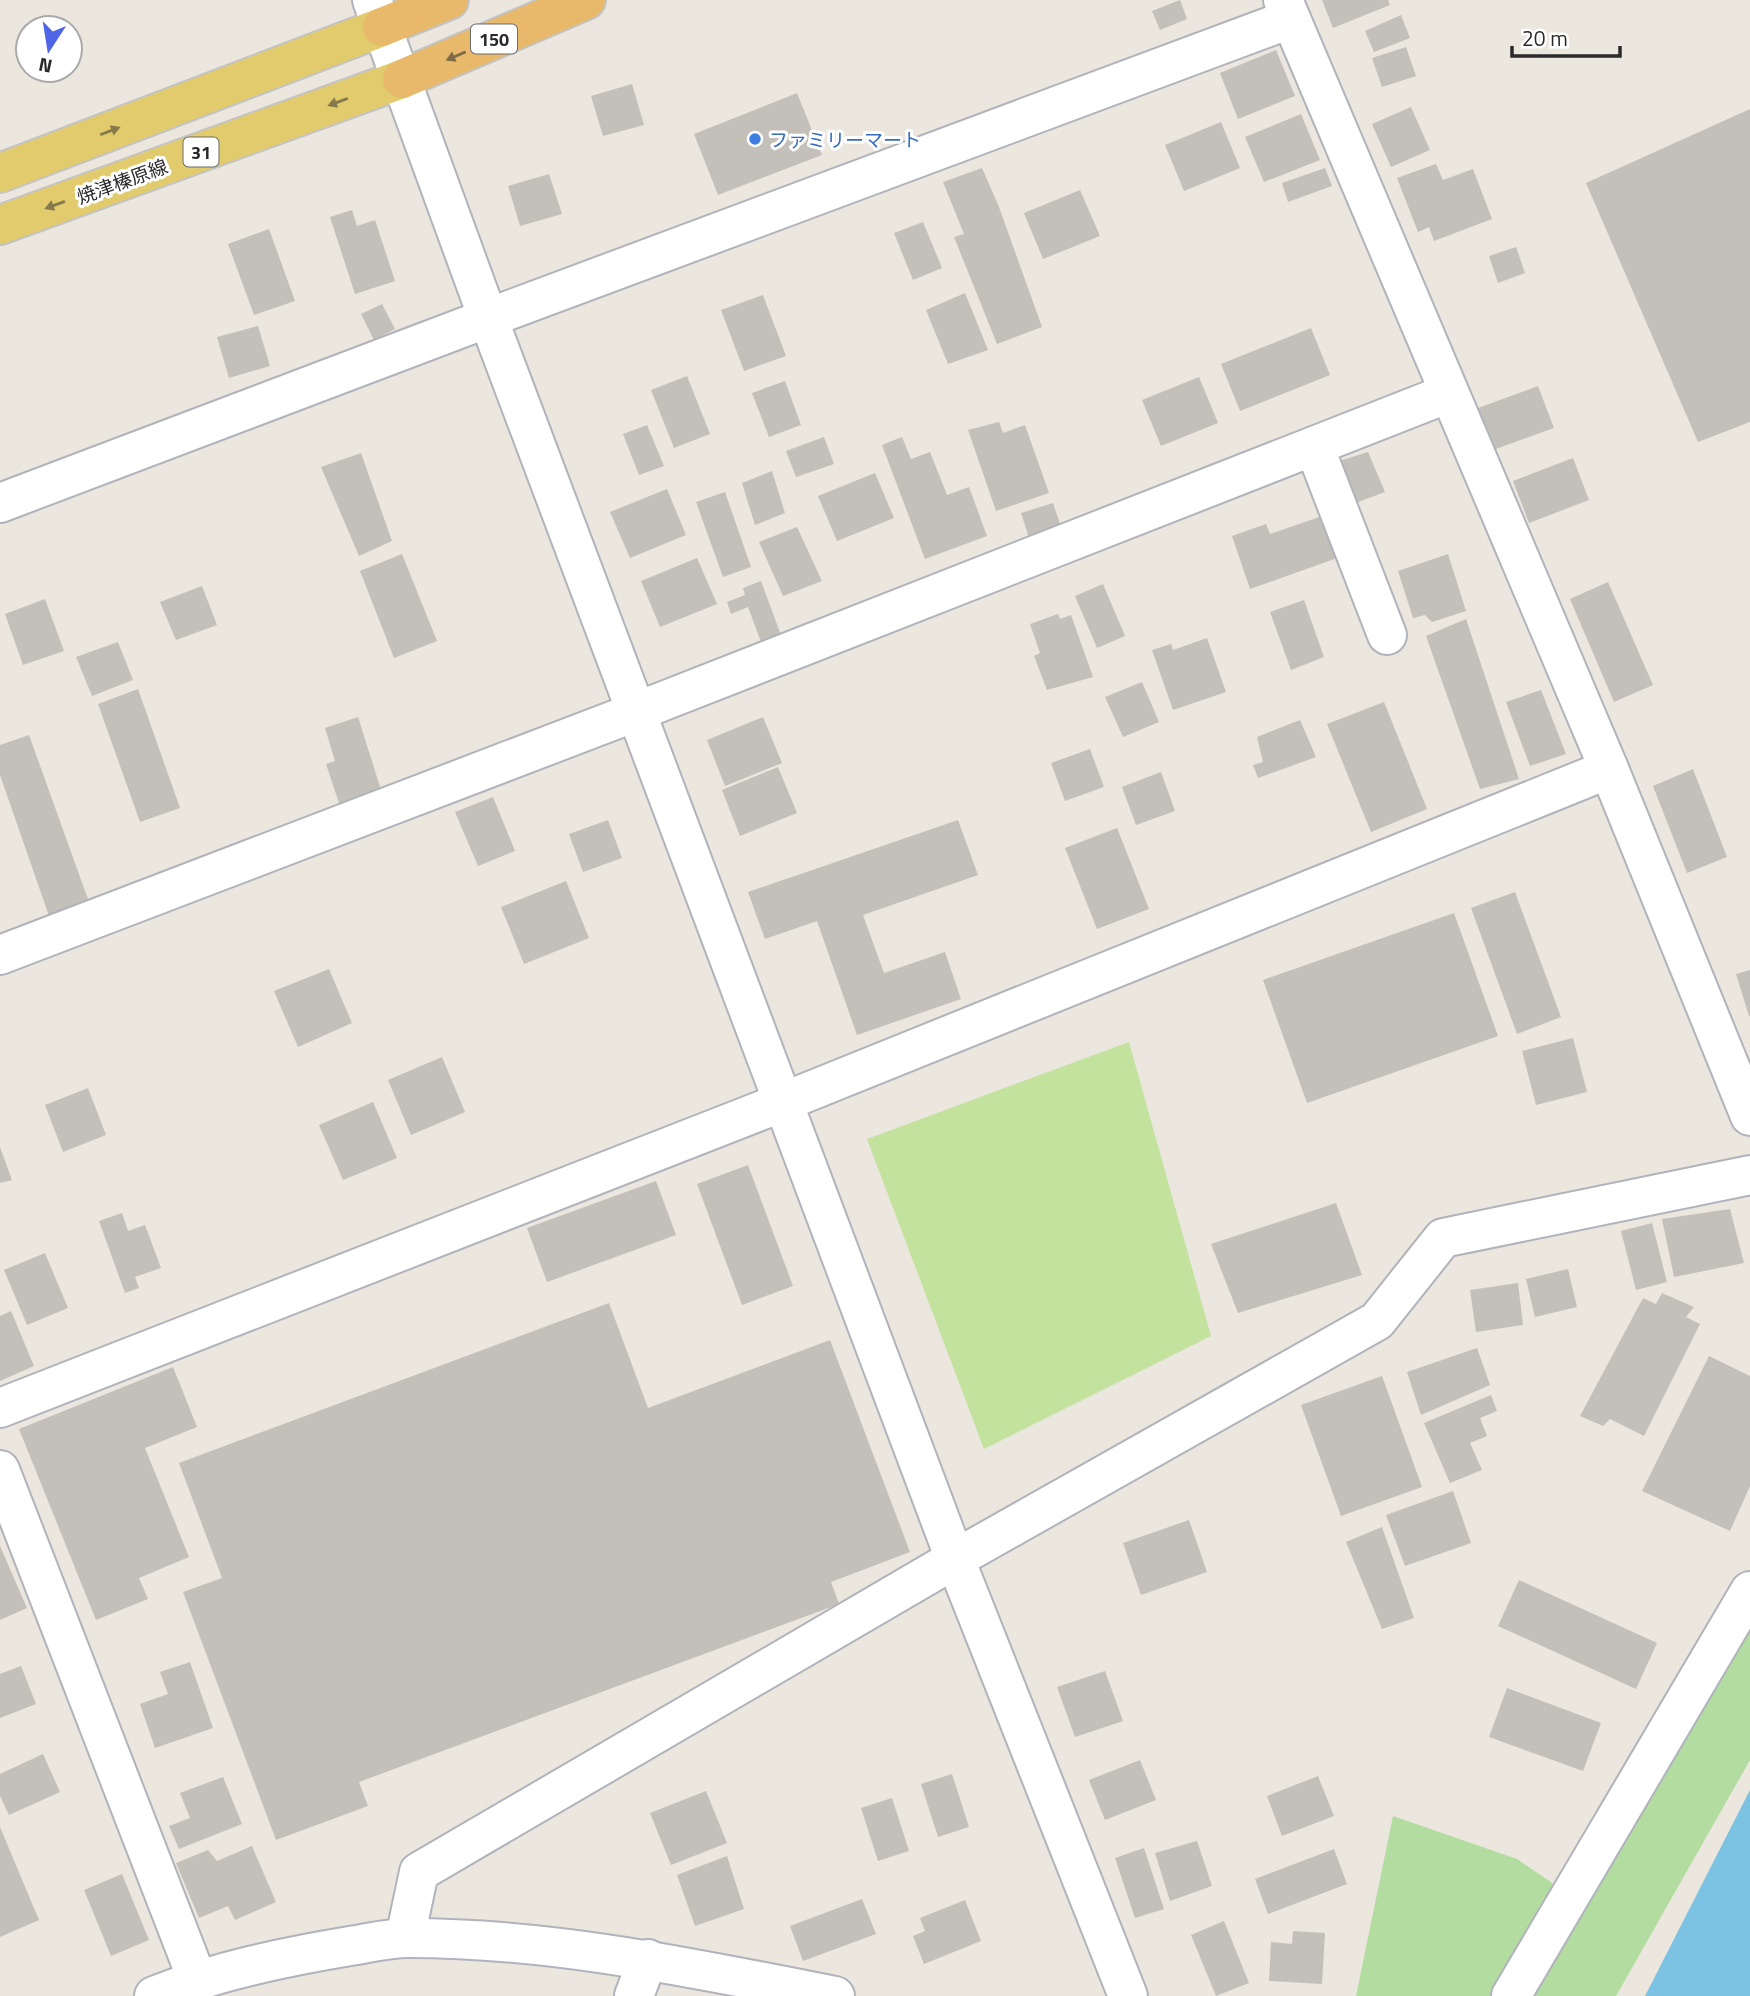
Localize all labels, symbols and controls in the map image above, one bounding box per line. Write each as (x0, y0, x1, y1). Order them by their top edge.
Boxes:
north arrow (14, 14, 84, 84)
scale bar (1512, 14, 1620, 58)
text: 20 m (1522, 22, 1568, 54)
road number: 150 (471, 24, 517, 54)
text: N (36, 51, 55, 82)
one-way arrow (445, 51, 466, 62)
one-way arrow (327, 97, 348, 108)
place label: ファミリーマート (769, 125, 921, 154)
one-way arrow (99, 126, 120, 137)
marker: ファミリーマート (747, 131, 763, 147)
road number: 31 (184, 138, 218, 167)
street label: 焼津榛原線 (72, 151, 172, 211)
one-way arrow (44, 200, 65, 211)

